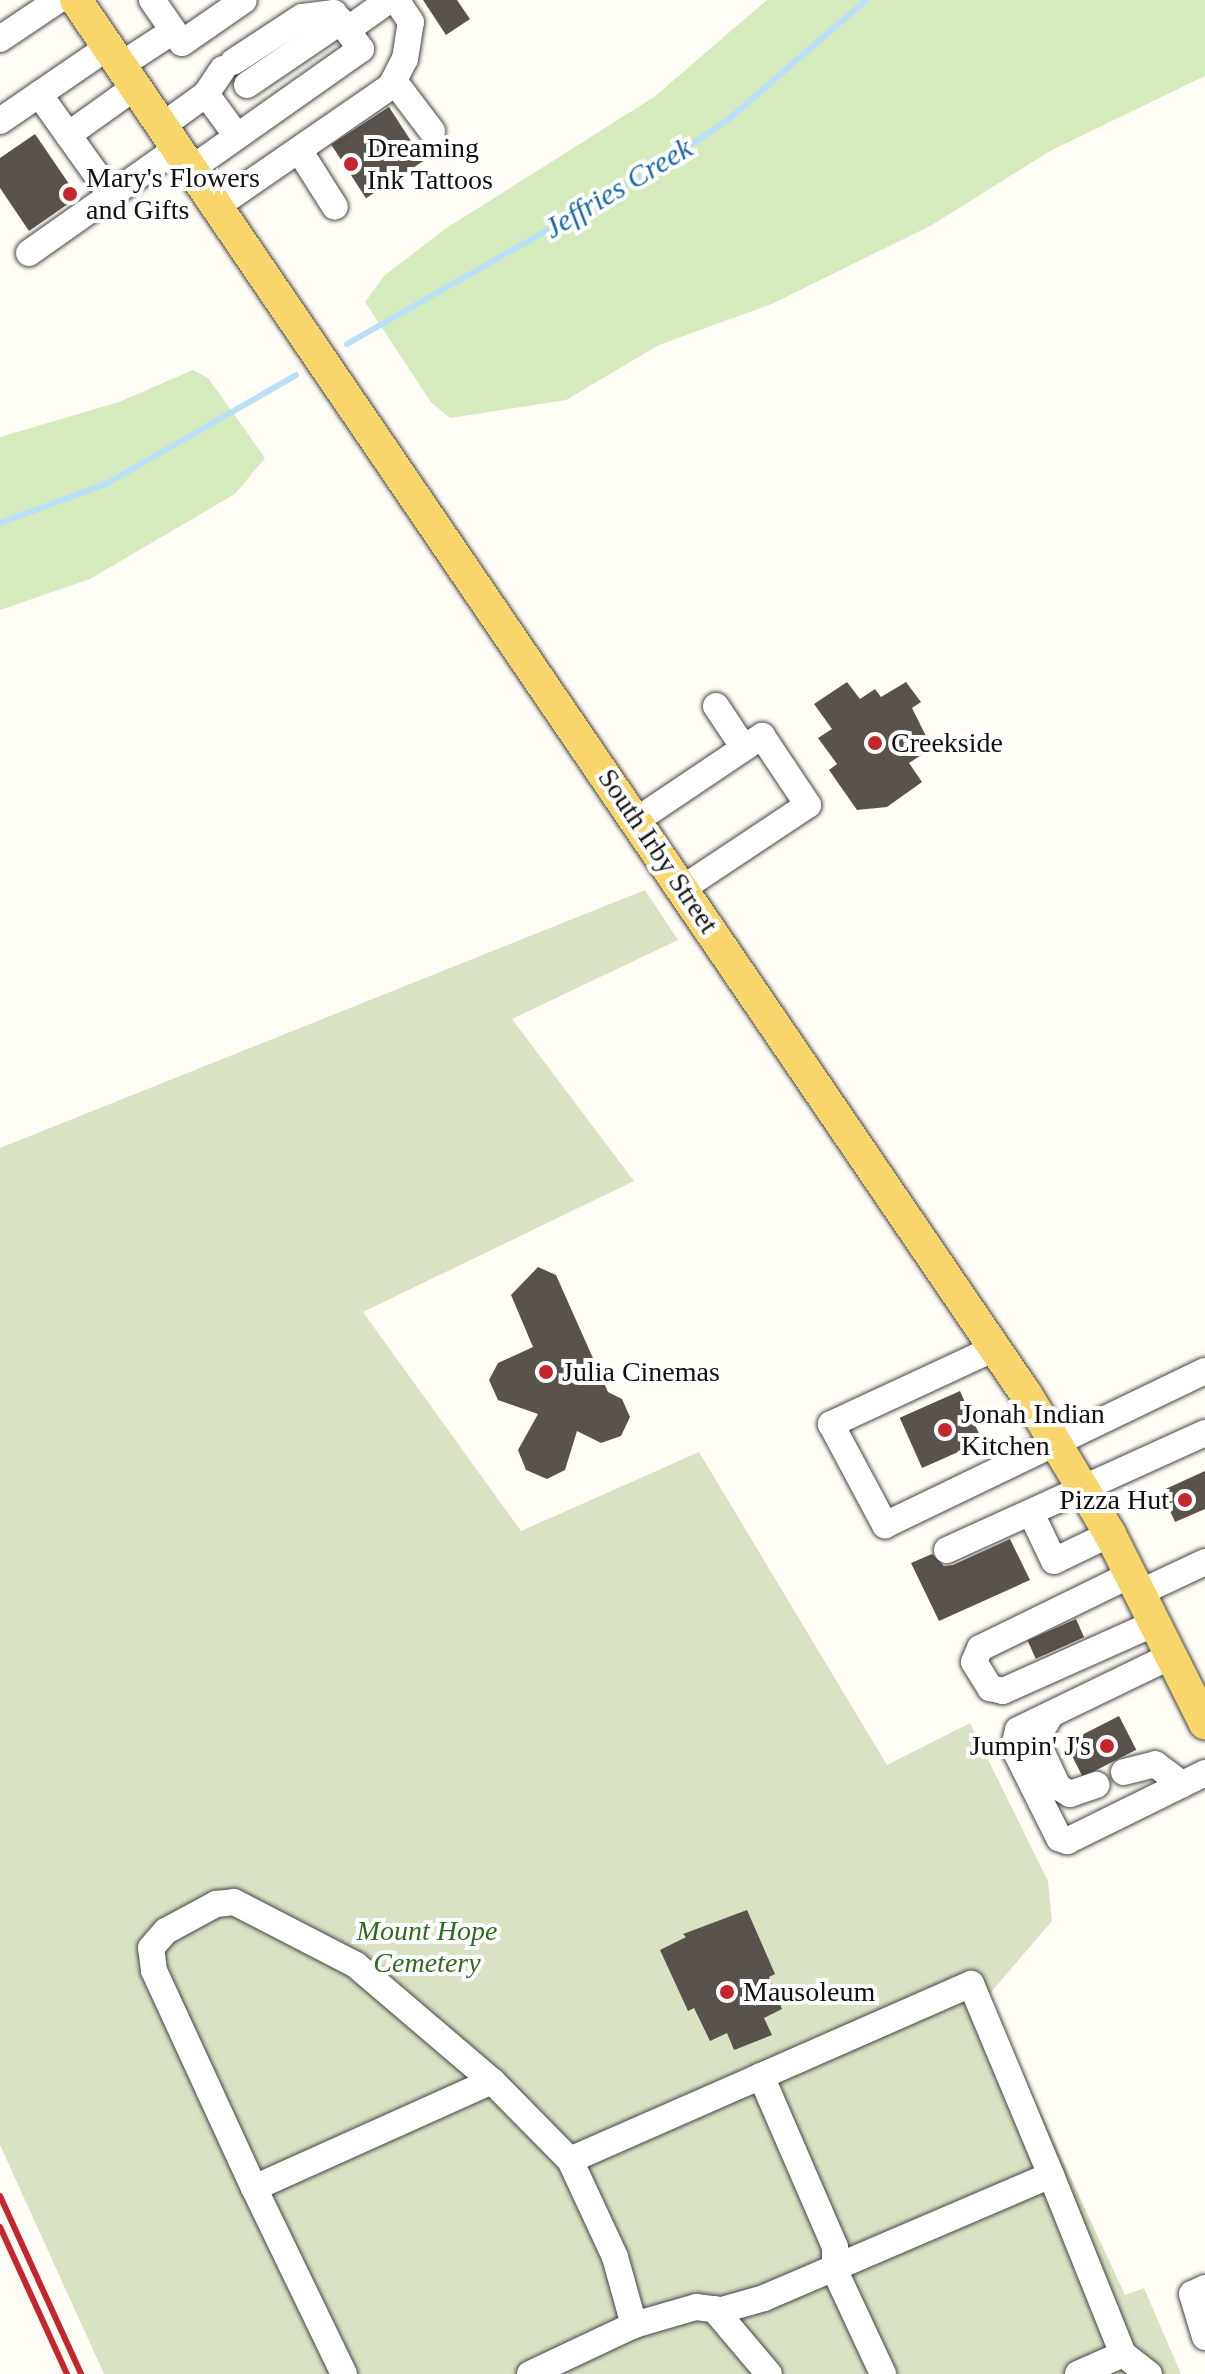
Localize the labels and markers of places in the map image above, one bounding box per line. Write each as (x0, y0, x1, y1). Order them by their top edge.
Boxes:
place label: Dreaming Ink Tattoos (367, 131, 493, 197)
marker: Dreaming Ink Tattoos (342, 155, 360, 173)
place label: Mary's Flowers and Gifts (86, 161, 260, 227)
marker: Mary's Flowers and Gifts (61, 185, 79, 203)
place label: Creekside (891, 726, 1003, 760)
marker: Creekside (866, 734, 884, 752)
place label: Julia Cinemas (562, 1355, 720, 1389)
marker: Julia Cinemas (537, 1363, 555, 1381)
place label: Jonah Indian Kitchen (961, 1397, 1105, 1463)
marker: Jonah Indian Kitchen (936, 1421, 954, 1439)
place label: Pizza Hut (1059, 1483, 1169, 1517)
marker: Pizza Hut (1176, 1491, 1194, 1509)
place label: Jumpin' J's (970, 1729, 1091, 1763)
marker: Jumpin' J's (1098, 1737, 1116, 1755)
place label: Mausoleum (743, 1975, 875, 2009)
marker: Mausoleum (718, 1983, 736, 2001)

